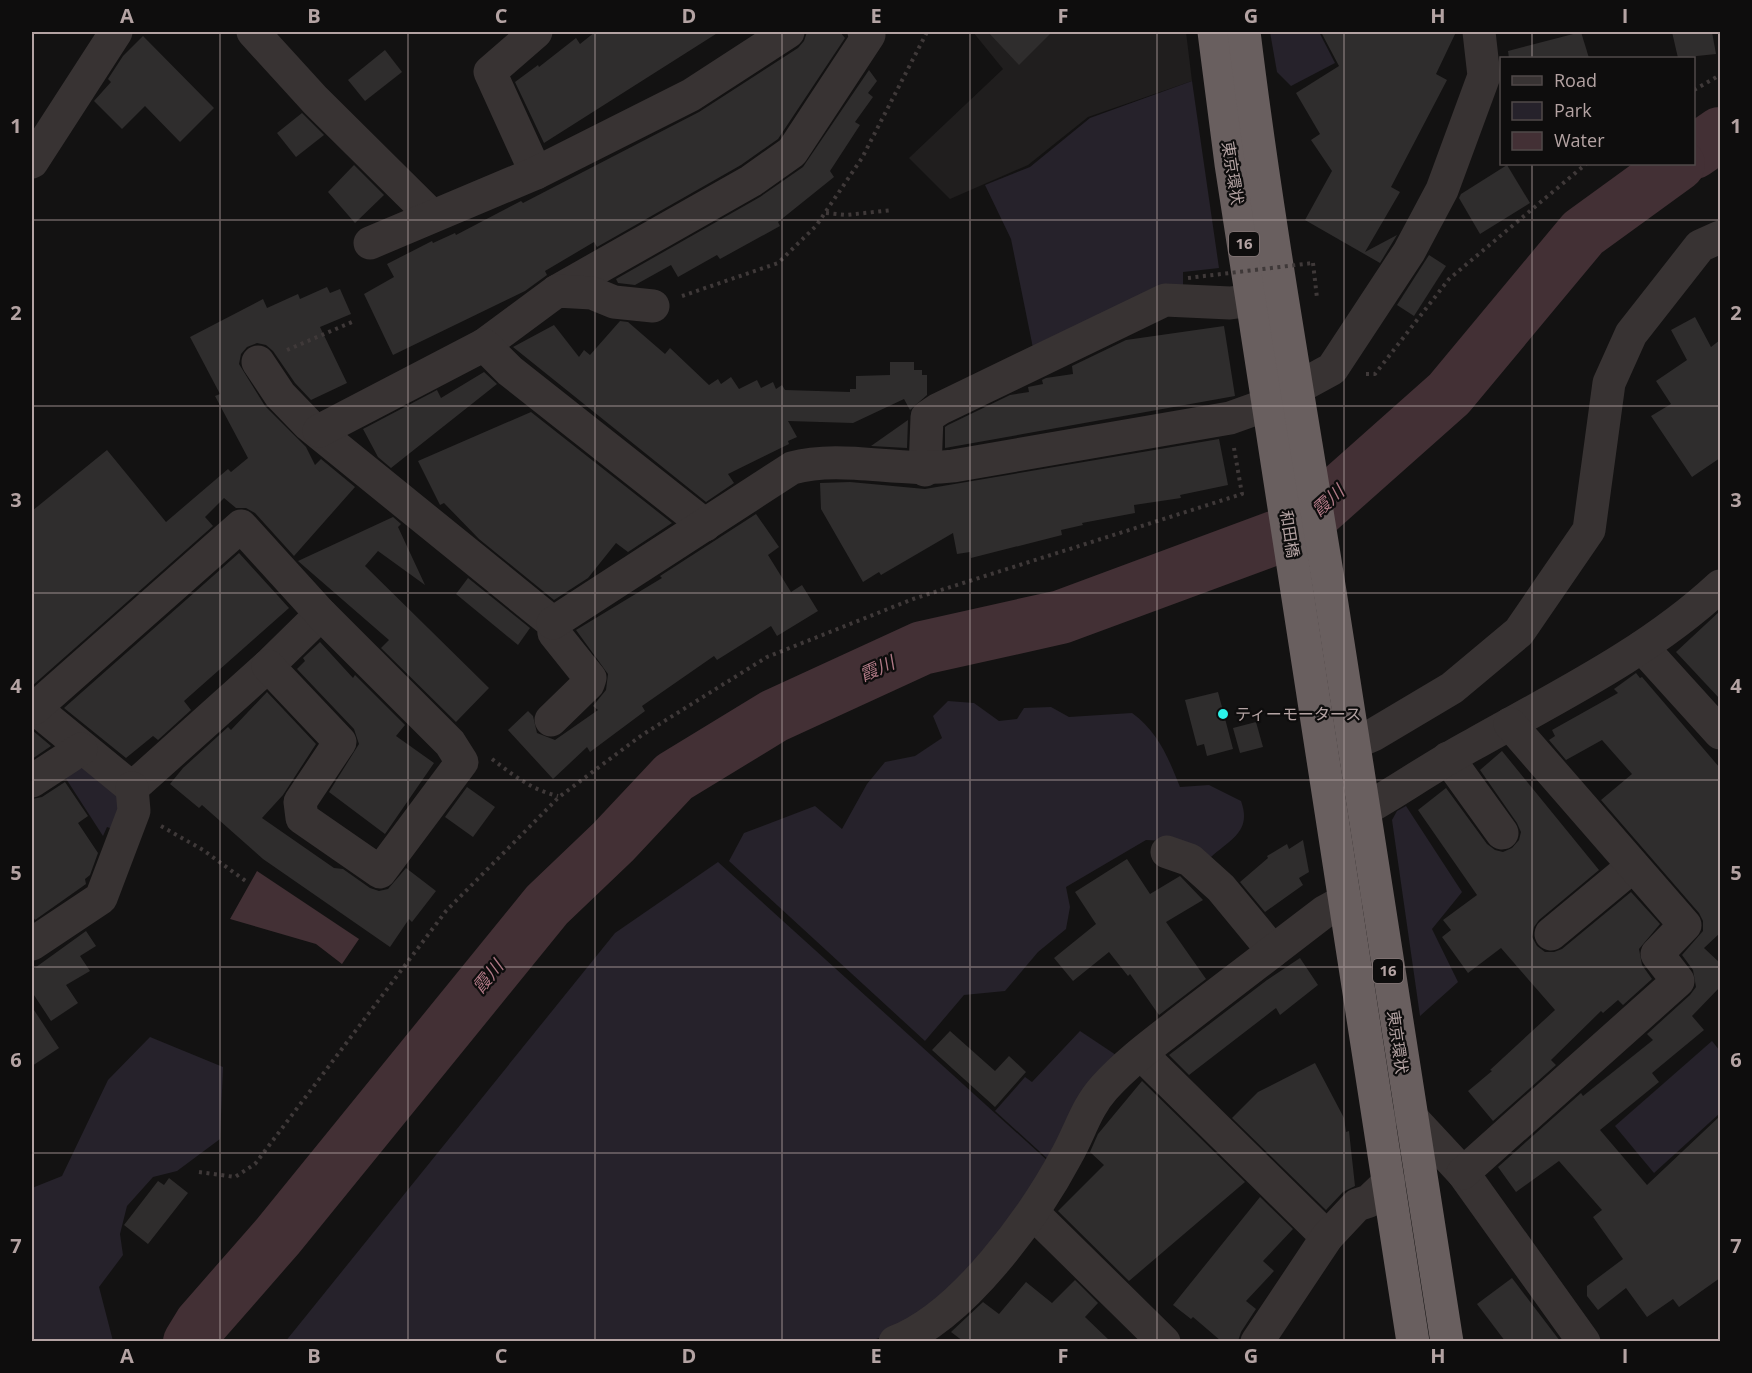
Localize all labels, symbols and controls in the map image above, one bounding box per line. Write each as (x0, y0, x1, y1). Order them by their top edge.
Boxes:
text: A (120, 2, 134, 29)
text: B (307, 2, 321, 29)
text: C (495, 2, 508, 29)
text: D (682, 2, 696, 29)
text: E (870, 2, 882, 29)
text: F (1058, 2, 1068, 29)
text: G (1244, 2, 1258, 29)
text: H (1430, 2, 1446, 29)
text: I (1622, 2, 1628, 29)
legend (1500, 57, 1695, 165)
text: Road (1554, 68, 1597, 92)
text: Park (1554, 98, 1592, 122)
text: 1 (10, 112, 22, 139)
text: 1 (1730, 112, 1742, 139)
text: Water (1554, 128, 1605, 152)
street label: 東京環状 (1217, 140, 1249, 206)
road number: 16 (1229, 232, 1259, 256)
text: 2 (10, 299, 22, 326)
text: 2 (1730, 299, 1742, 326)
water label: 霞川 (1306, 478, 1350, 521)
text: 3 (10, 486, 22, 513)
text: 3 (1730, 486, 1742, 513)
street label: 和田橋 (1275, 509, 1305, 559)
water label: 霞川 (855, 649, 900, 686)
text: 4 (10, 672, 22, 699)
text: 4 (1730, 672, 1742, 699)
place label: ティーモータース (1235, 703, 1361, 725)
marker: ティーモータース (1216, 707, 1230, 721)
text: 5 (10, 859, 22, 886)
text: 5 (1730, 859, 1742, 886)
water label: 霞川 (467, 953, 509, 998)
road number: 16 (1373, 959, 1403, 983)
street label: 東京環状 (1383, 1009, 1413, 1075)
text: 6 (10, 1046, 22, 1073)
text: 6 (1730, 1046, 1742, 1073)
text: 7 (10, 1232, 22, 1259)
text: 7 (1730, 1232, 1742, 1259)
text: A (120, 1342, 134, 1369)
text: B (307, 1342, 321, 1369)
text: C (495, 1342, 508, 1369)
text: D (682, 1342, 696, 1369)
text: E (870, 1342, 882, 1369)
text: F (1058, 1342, 1068, 1369)
text: G (1244, 1342, 1258, 1369)
text: H (1430, 1342, 1446, 1369)
text: I (1622, 1342, 1628, 1369)

